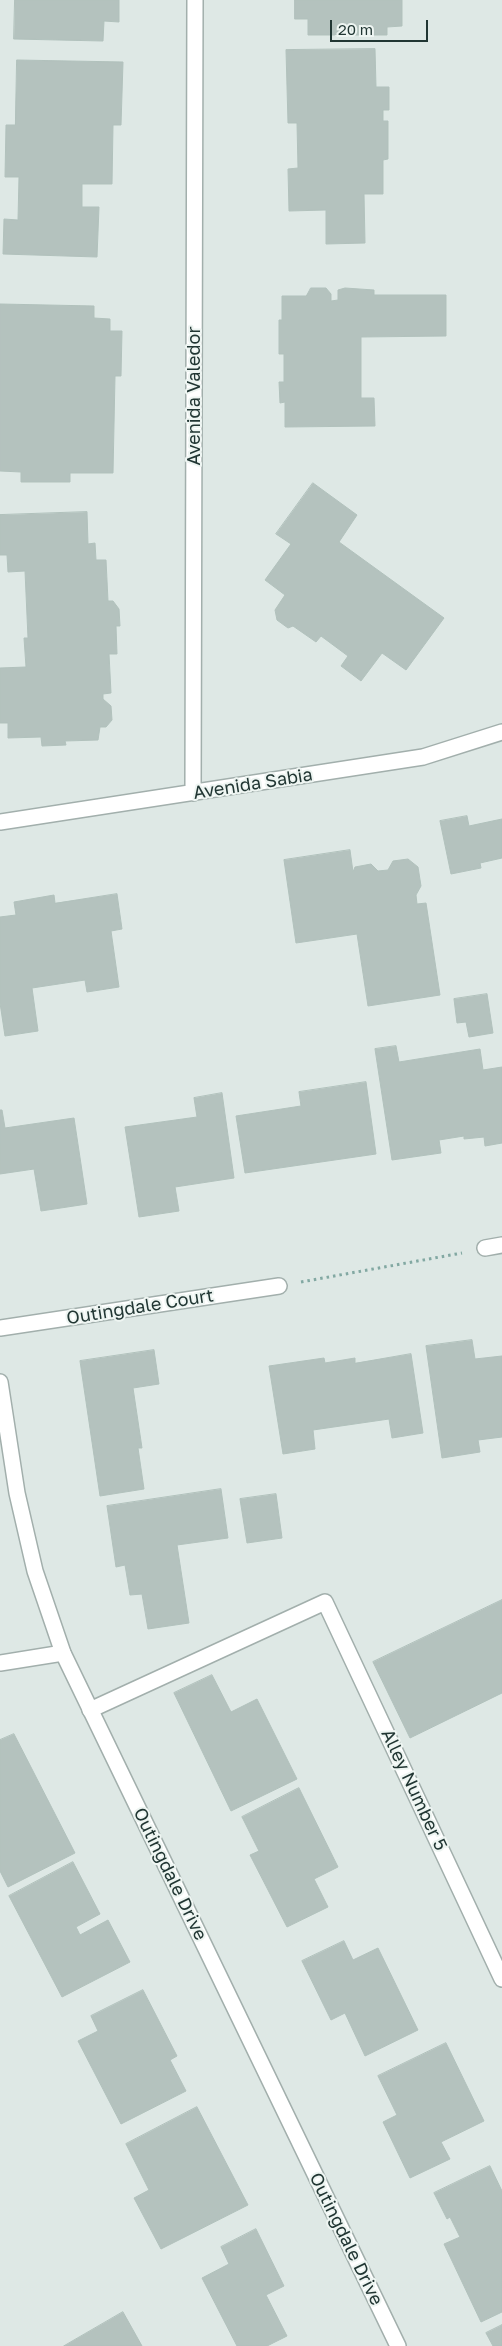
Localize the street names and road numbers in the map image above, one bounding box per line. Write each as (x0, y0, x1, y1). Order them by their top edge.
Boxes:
street label: Avenida Valedor (183, 327, 205, 465)
street label: Avenida Sabia (192, 764, 314, 804)
street label: Outingdale Court (65, 1285, 215, 1329)
street label: Alley Number 5 (376, 1726, 452, 1854)
street label: Outingdale Drive (129, 1804, 211, 1944)
street label: Outingdale Drive (305, 2169, 387, 2309)

